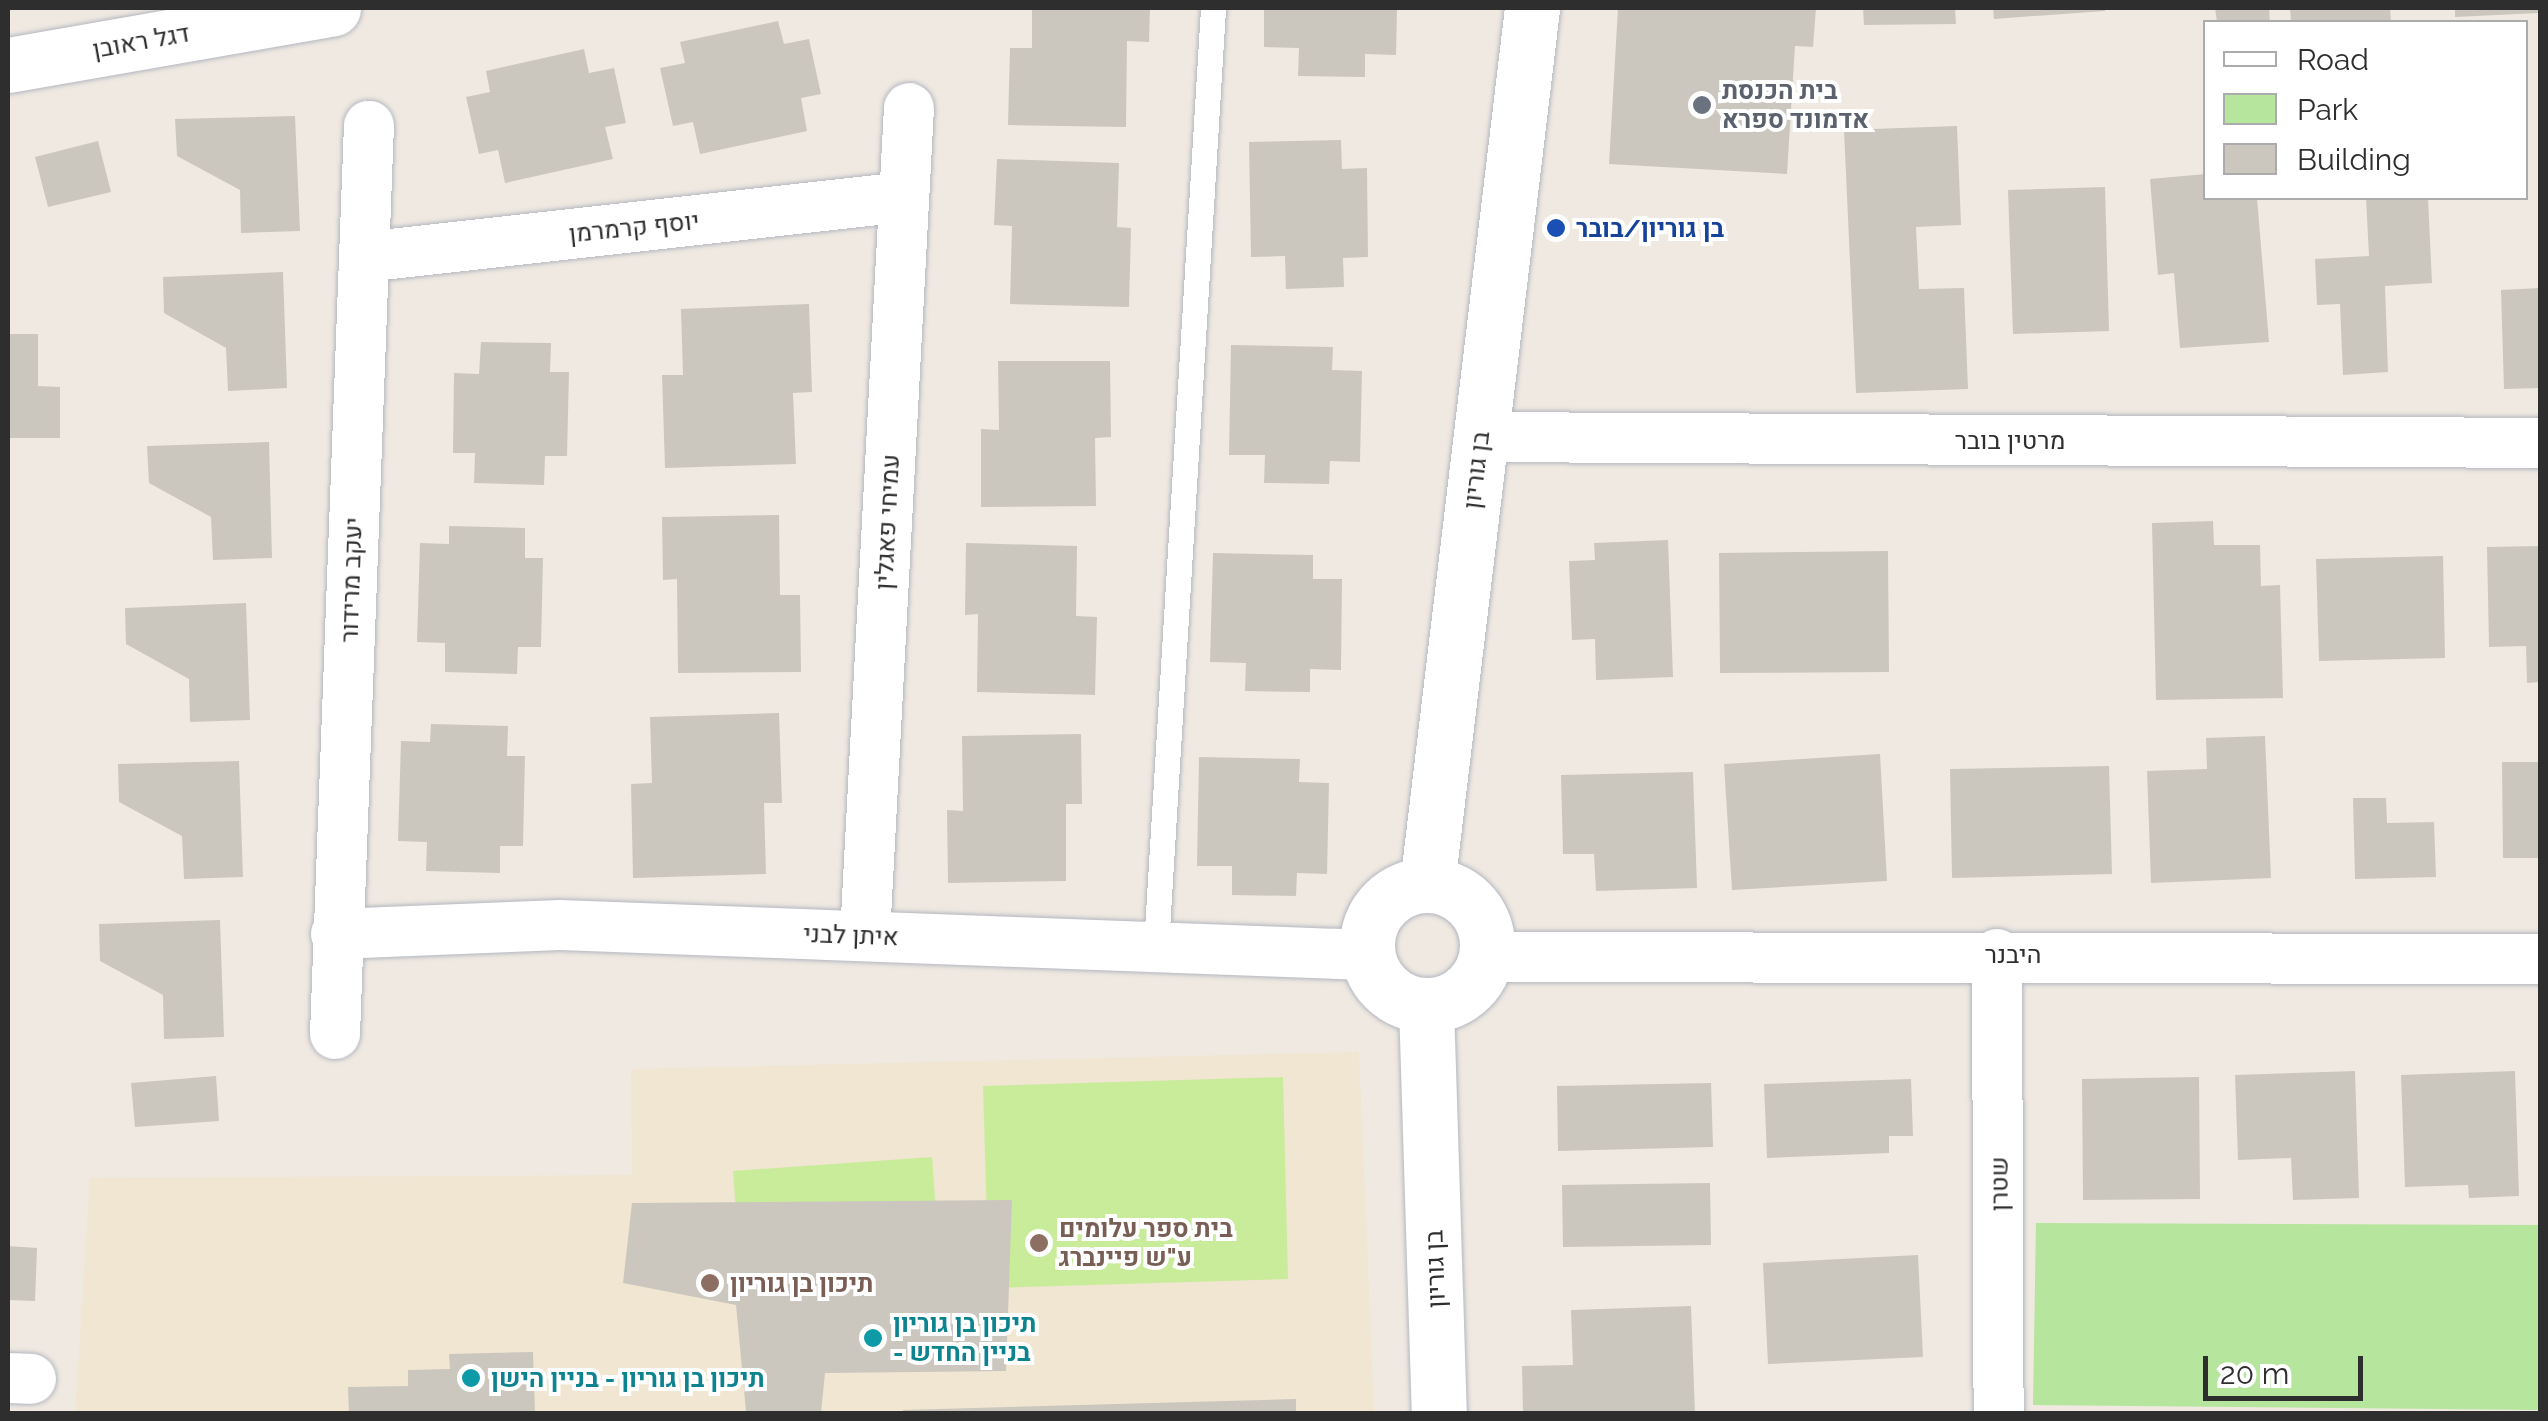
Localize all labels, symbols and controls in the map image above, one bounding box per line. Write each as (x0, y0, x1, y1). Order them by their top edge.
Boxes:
street label: דגל ראובן (90, 18, 192, 64)
legend (2203, 20, 2528, 200)
text: Road (2297, 42, 2369, 77)
place label: בית הכנסת אדמונד ספרא (1722, 76, 1869, 135)
text: Park (2297, 92, 2358, 127)
marker: בית הכנסת אדמונד ספרא (1691, 94, 1713, 116)
text: Building (2297, 142, 2411, 177)
street label: יוסף קרמרמן (567, 205, 701, 249)
place label: בן גוריון/בובר (1576, 213, 1724, 243)
marker: בן גוריון/בובר (1545, 217, 1567, 239)
street label: מרטין בובר (1955, 425, 2065, 455)
street label: בן גוריון (1456, 429, 1496, 511)
street label: עמיחי פאגלין (868, 453, 906, 591)
street label: יעקב מרידור (334, 517, 368, 643)
street label: איתן לבני (803, 918, 899, 952)
street label: היבנר (1985, 939, 2041, 969)
street label: שטרן (1984, 1157, 2014, 1211)
place label: בית ספר עלומים ע"ש פיינברג (1059, 1214, 1233, 1273)
street label: בן גוריון (1419, 1229, 1451, 1309)
marker: בית ספר עלומים ע"ש פיינברג (1028, 1232, 1050, 1254)
place label: תיכון בן גוריון (730, 1268, 873, 1298)
marker: תיכון בן גוריון (699, 1272, 721, 1294)
place label: תיכון בן גוריון - בניין החדש (893, 1309, 1036, 1368)
marker: תיכון בן גוריון - בניין החדש (862, 1327, 884, 1349)
scale bar (2208, 1336, 2368, 1398)
text: 20 m (2220, 1356, 2289, 1391)
place label: תיכון בן גוריון - בניין הישן (491, 1363, 765, 1393)
marker: תיכון בן גוריון - בניין הישן (460, 1367, 482, 1389)

